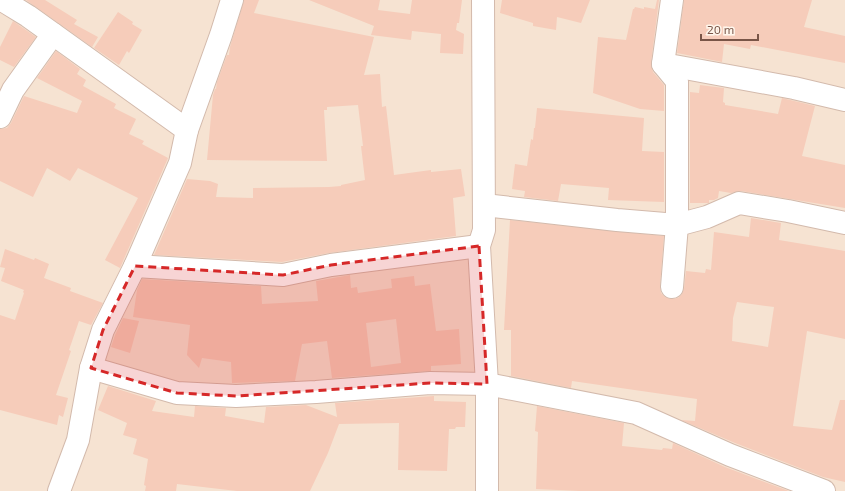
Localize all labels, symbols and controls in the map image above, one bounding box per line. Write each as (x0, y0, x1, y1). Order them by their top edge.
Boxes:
scale bar (701, 16, 758, 42)
text: 20 m (707, 22, 734, 36)

